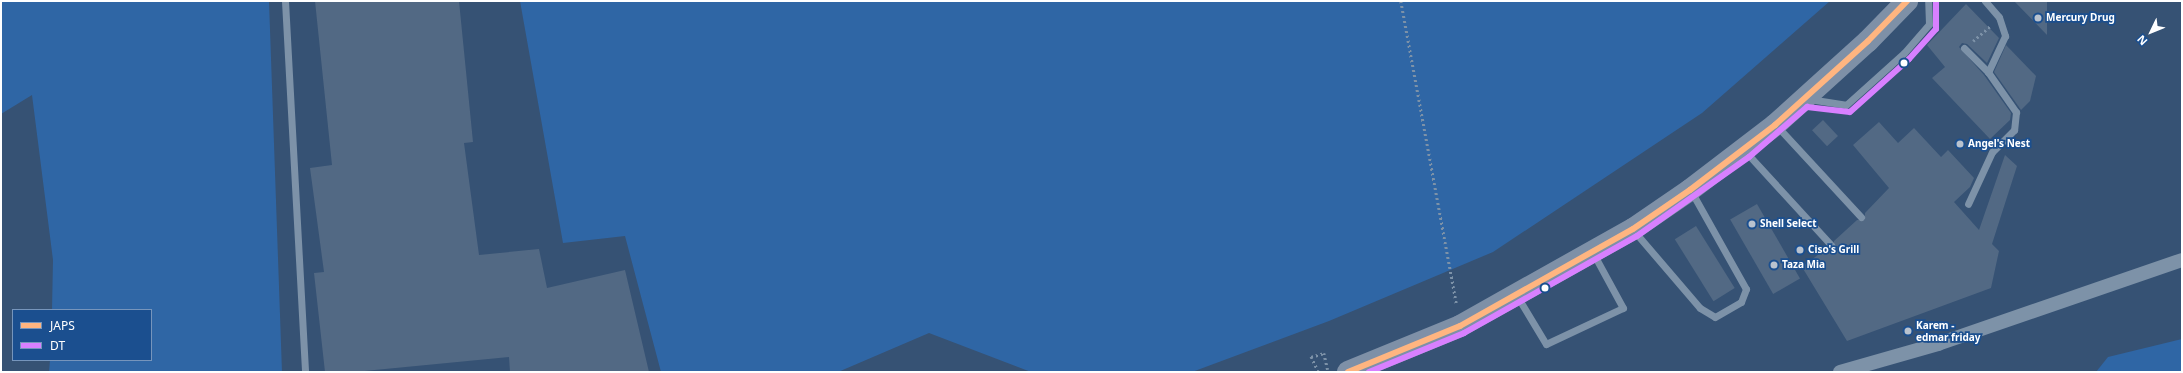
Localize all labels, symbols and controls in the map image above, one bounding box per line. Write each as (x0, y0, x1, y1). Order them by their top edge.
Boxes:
place label: Mercury Drug (2046, 12, 2115, 24)
north arrow (2131, 12, 2171, 52)
marker: Mercury Drug (2033, 13, 2043, 23)
text: N (2133, 32, 2150, 49)
unlabelled marker (1899, 58, 1909, 68)
place label: Angel's Nest (1968, 138, 2030, 150)
marker: Angel's Nest (1955, 139, 1965, 149)
place label: Shell Select (1760, 218, 1816, 230)
marker: Shell Select (1747, 219, 1757, 229)
place label: Ciso's Grill (1808, 244, 1859, 256)
marker: Ciso's Grill (1795, 245, 1805, 255)
place label: Taza Mia (1782, 259, 1825, 271)
marker: Taza Mia (1769, 260, 1779, 270)
unlabelled marker (1540, 283, 1550, 293)
legend (12, 309, 152, 361)
text: JAPS (50, 317, 75, 334)
place label: Karem - edmar friday (1916, 319, 1980, 342)
marker: Karem - edmar friday (1903, 326, 1913, 336)
text: DT (50, 337, 65, 354)

